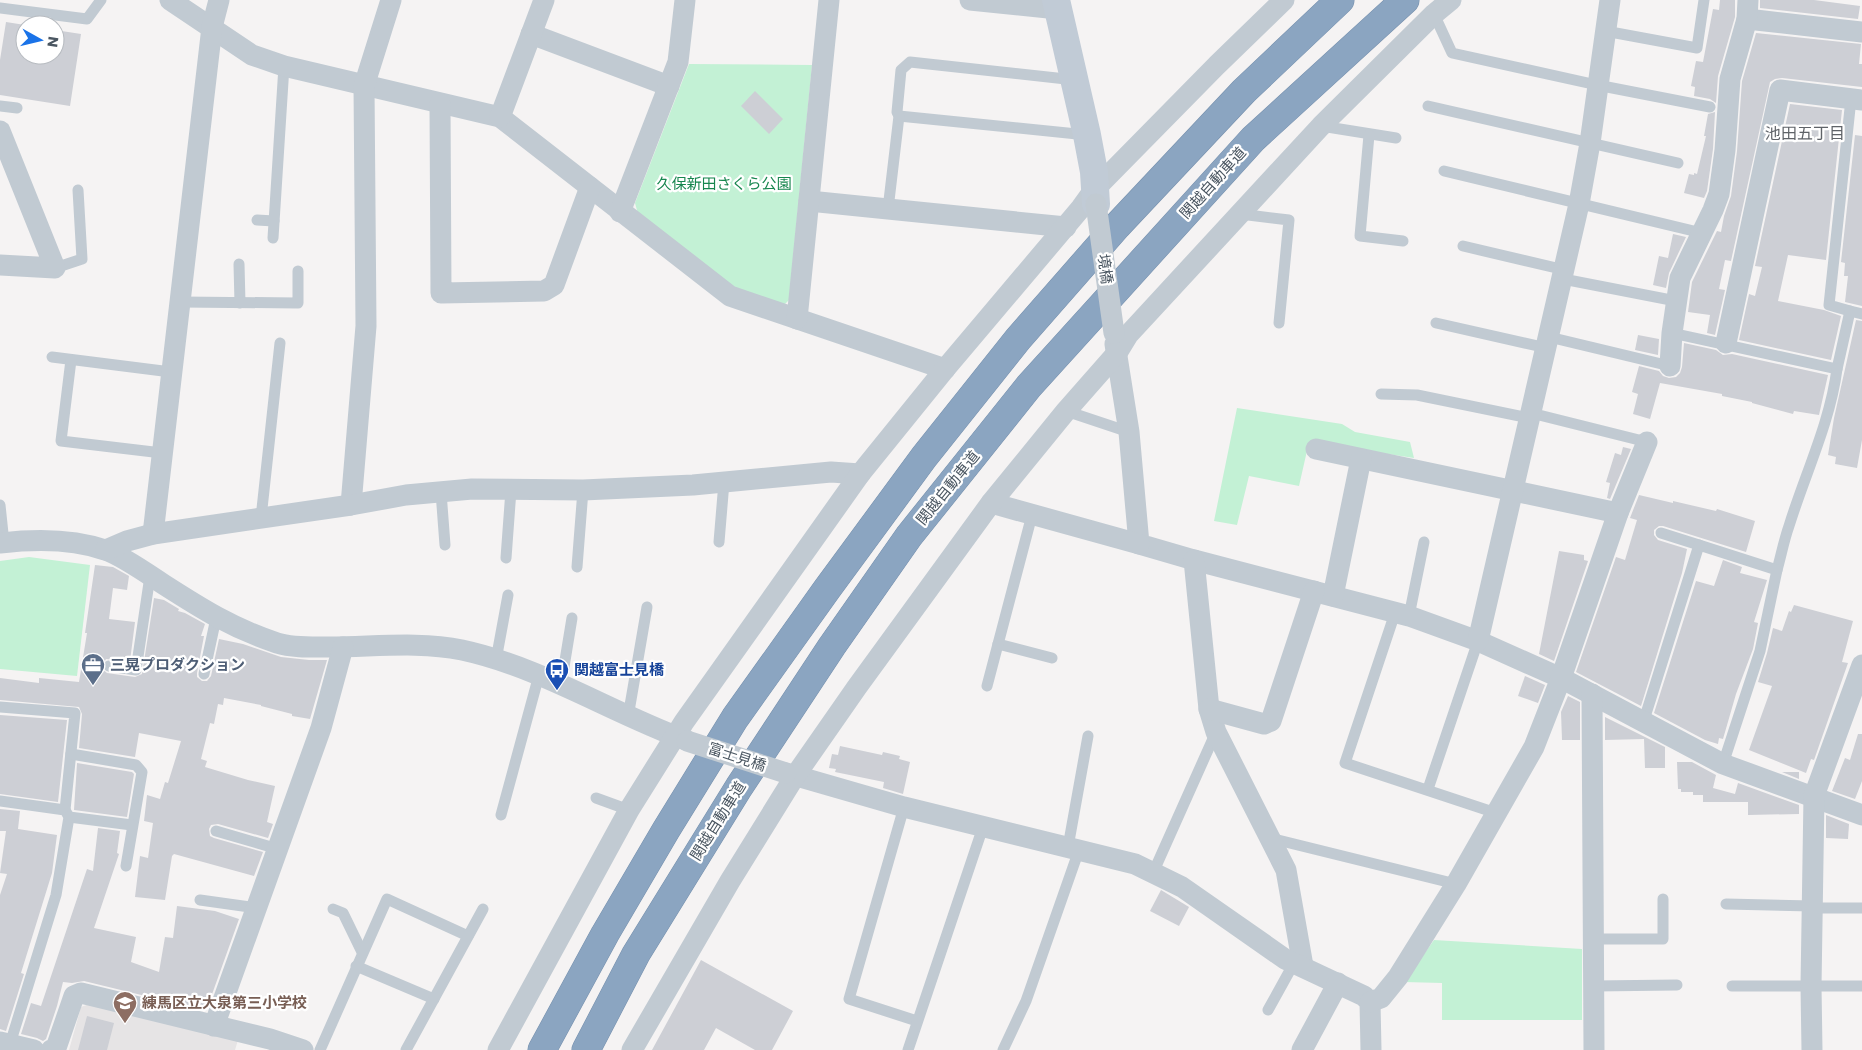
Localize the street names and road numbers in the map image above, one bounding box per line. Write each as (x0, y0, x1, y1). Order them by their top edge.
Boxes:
street label: 関越自動車道 (1175, 142, 1251, 223)
street label: 境橋 (1093, 253, 1118, 285)
street label: 関越自動車道 (911, 446, 984, 529)
street label: 富士見橋 (705, 737, 769, 776)
street label: 関越自動車道 (685, 777, 750, 864)

